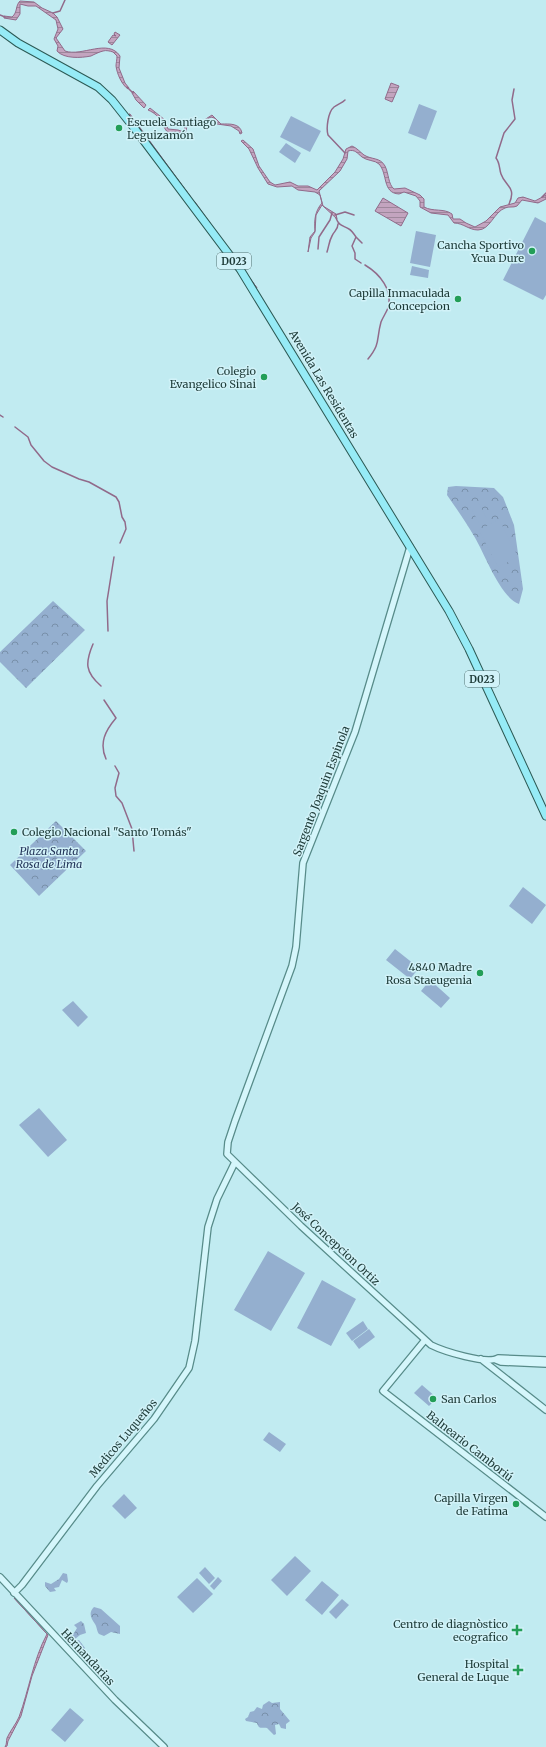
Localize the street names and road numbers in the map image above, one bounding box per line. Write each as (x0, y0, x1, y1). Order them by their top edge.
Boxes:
road number: D023 (217, 253, 251, 269)
street label: Avenida Las Residentas (286, 327, 362, 441)
road number: D023 (465, 671, 499, 687)
street label: Sargento Joaquin Espinola (290, 724, 352, 858)
street label: José Concepcion Ortiz (288, 1199, 383, 1288)
street label: Medicos Luqueños (86, 1396, 160, 1480)
street label: Balneario Camboriú (424, 1408, 516, 1484)
street label: Hernandarias (58, 1626, 118, 1688)

